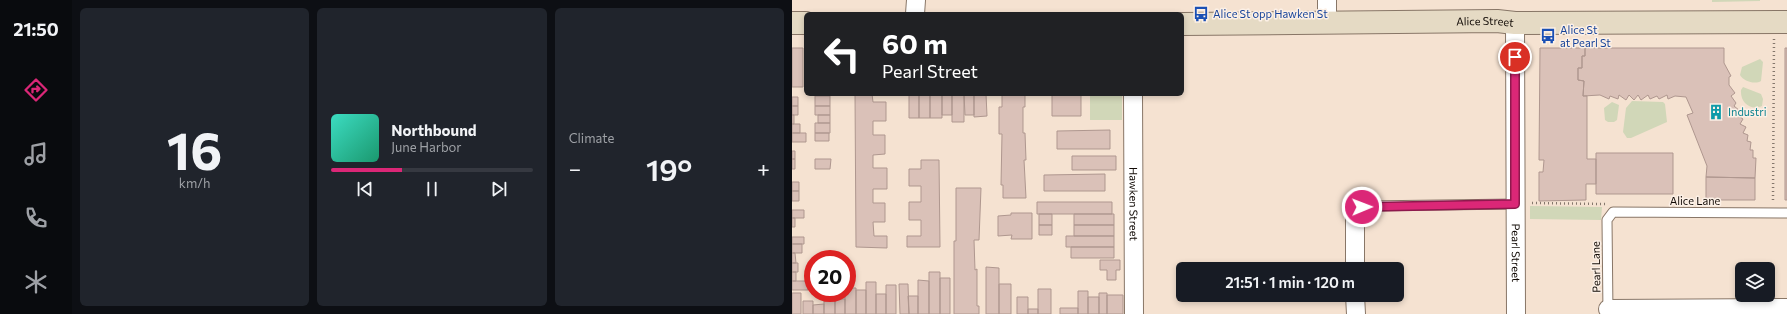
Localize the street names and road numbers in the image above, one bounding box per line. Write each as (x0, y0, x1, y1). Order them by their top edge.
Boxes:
street label: Alice Street (1456, 14, 1515, 29)
street label: Hawken Street (1127, 167, 1141, 241)
street label: Alice Lane (1670, 194, 1721, 207)
street label: Pearl Street (1510, 224, 1523, 283)
street label: Pearl Lane (1589, 241, 1602, 293)

